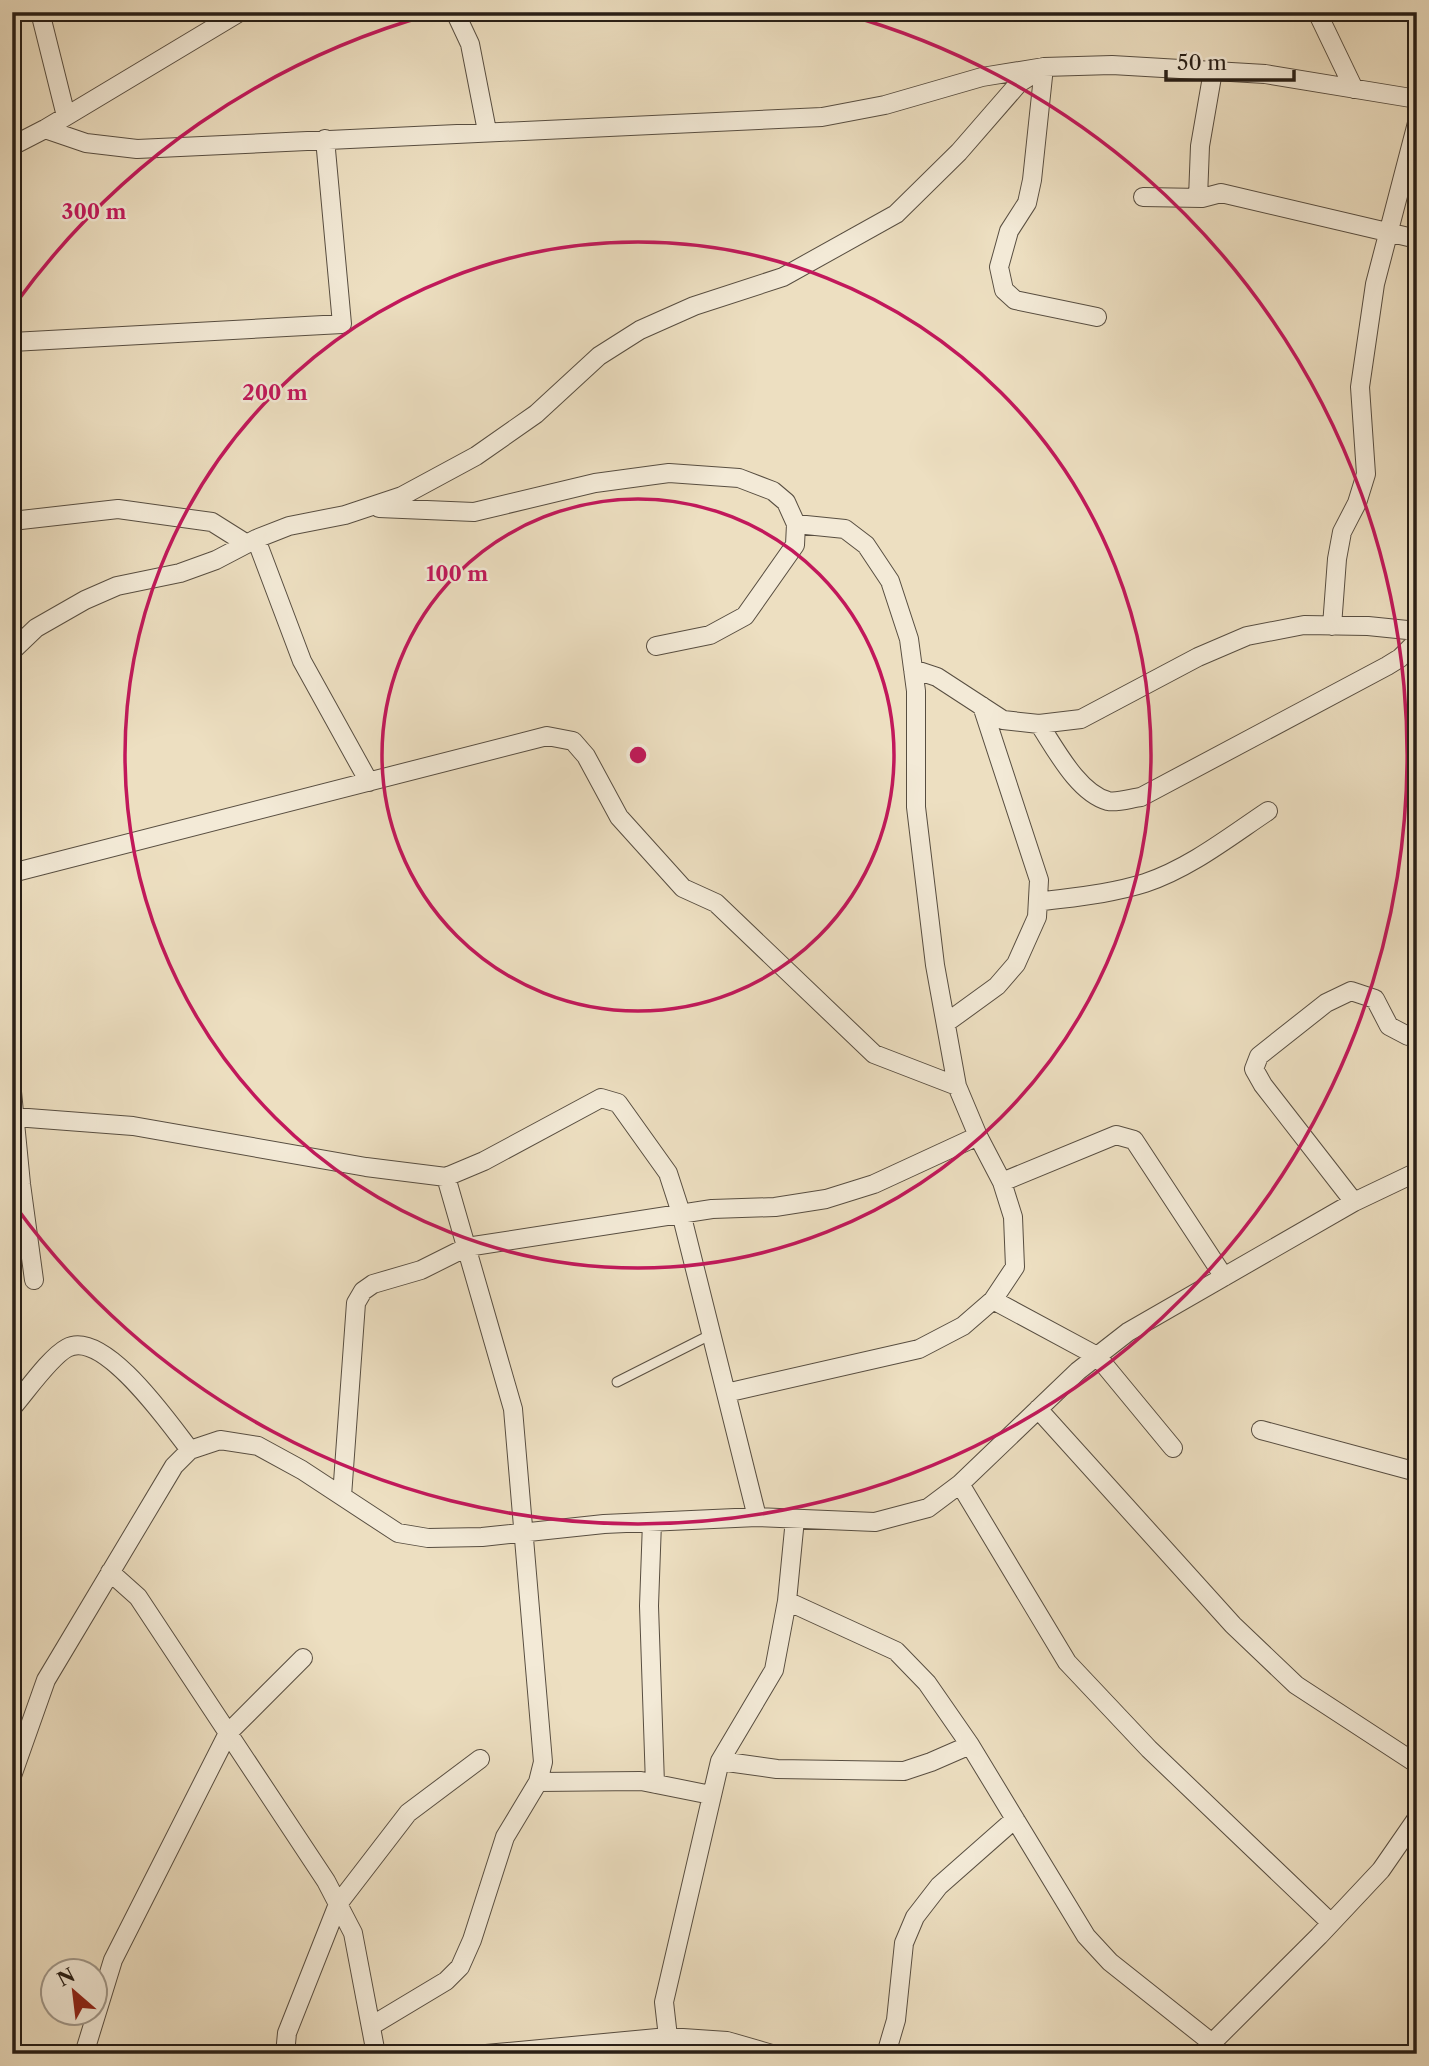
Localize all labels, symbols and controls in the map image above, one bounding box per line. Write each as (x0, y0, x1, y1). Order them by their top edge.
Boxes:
scale bar (1166, 38, 1294, 82)
text: 50 m (1177, 50, 1227, 75)
text: 300 m (62, 199, 126, 224)
text: 200 m (242, 380, 308, 405)
text: 100 m (426, 561, 488, 586)
centre of rings (626, 743, 650, 767)
north arrow (38, 1958, 108, 2028)
text: N (54, 1963, 79, 1991)

